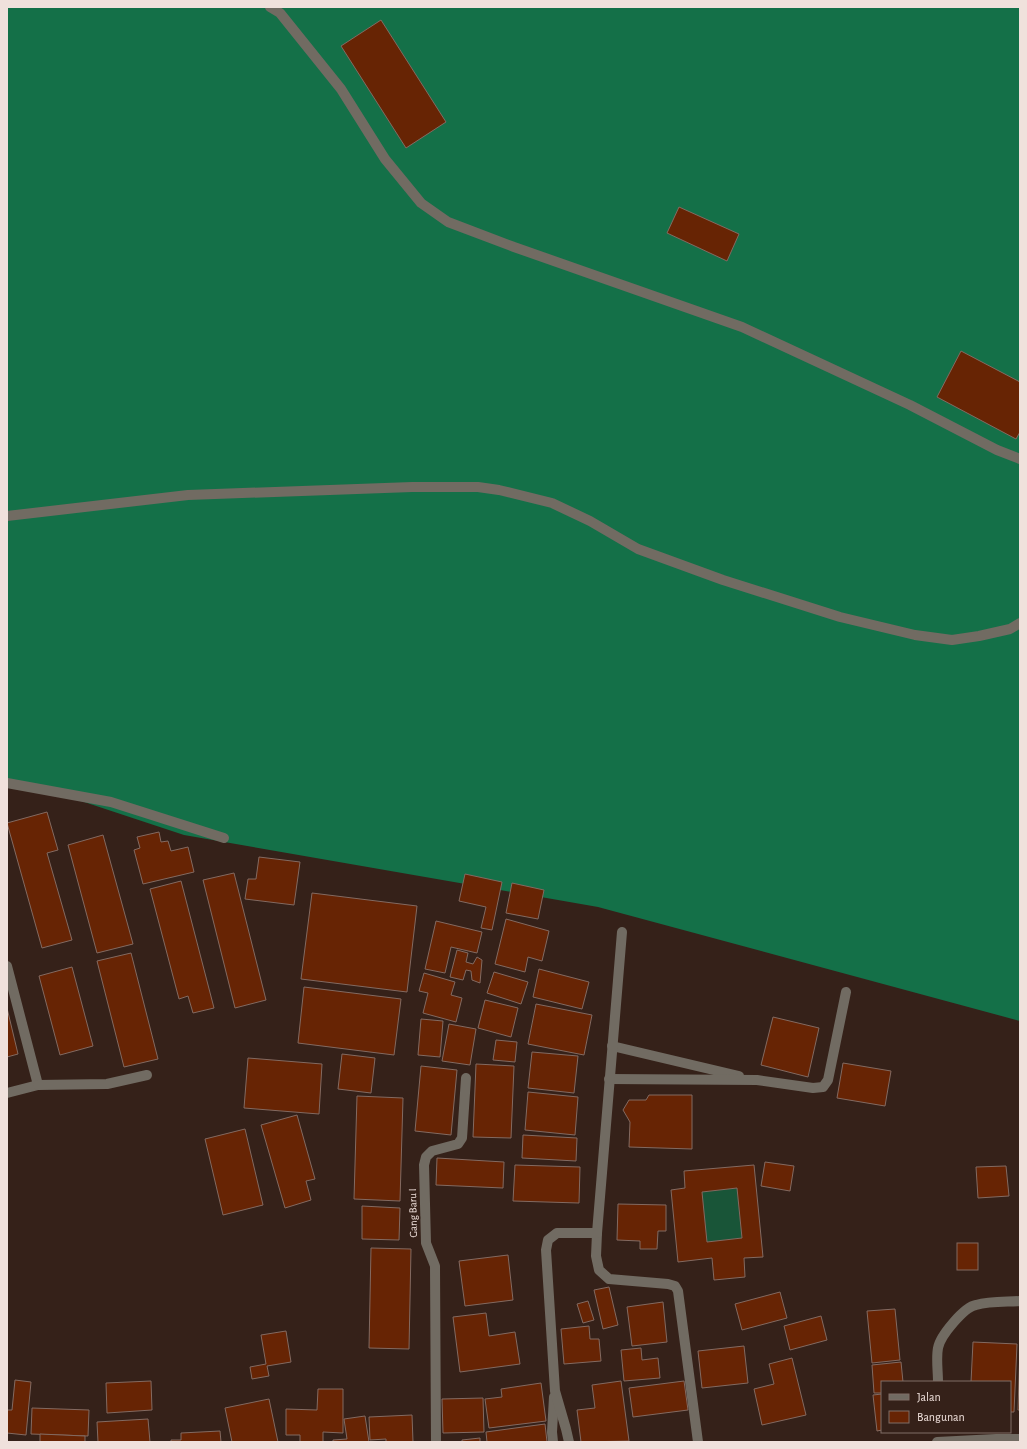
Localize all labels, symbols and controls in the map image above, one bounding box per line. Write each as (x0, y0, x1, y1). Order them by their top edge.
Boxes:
street label: Gang Baru I (407, 1188, 419, 1238)
legend (881, 1381, 1011, 1433)
text: Jalan (917, 1391, 941, 1403)
text: Bangunan (917, 1411, 965, 1423)

